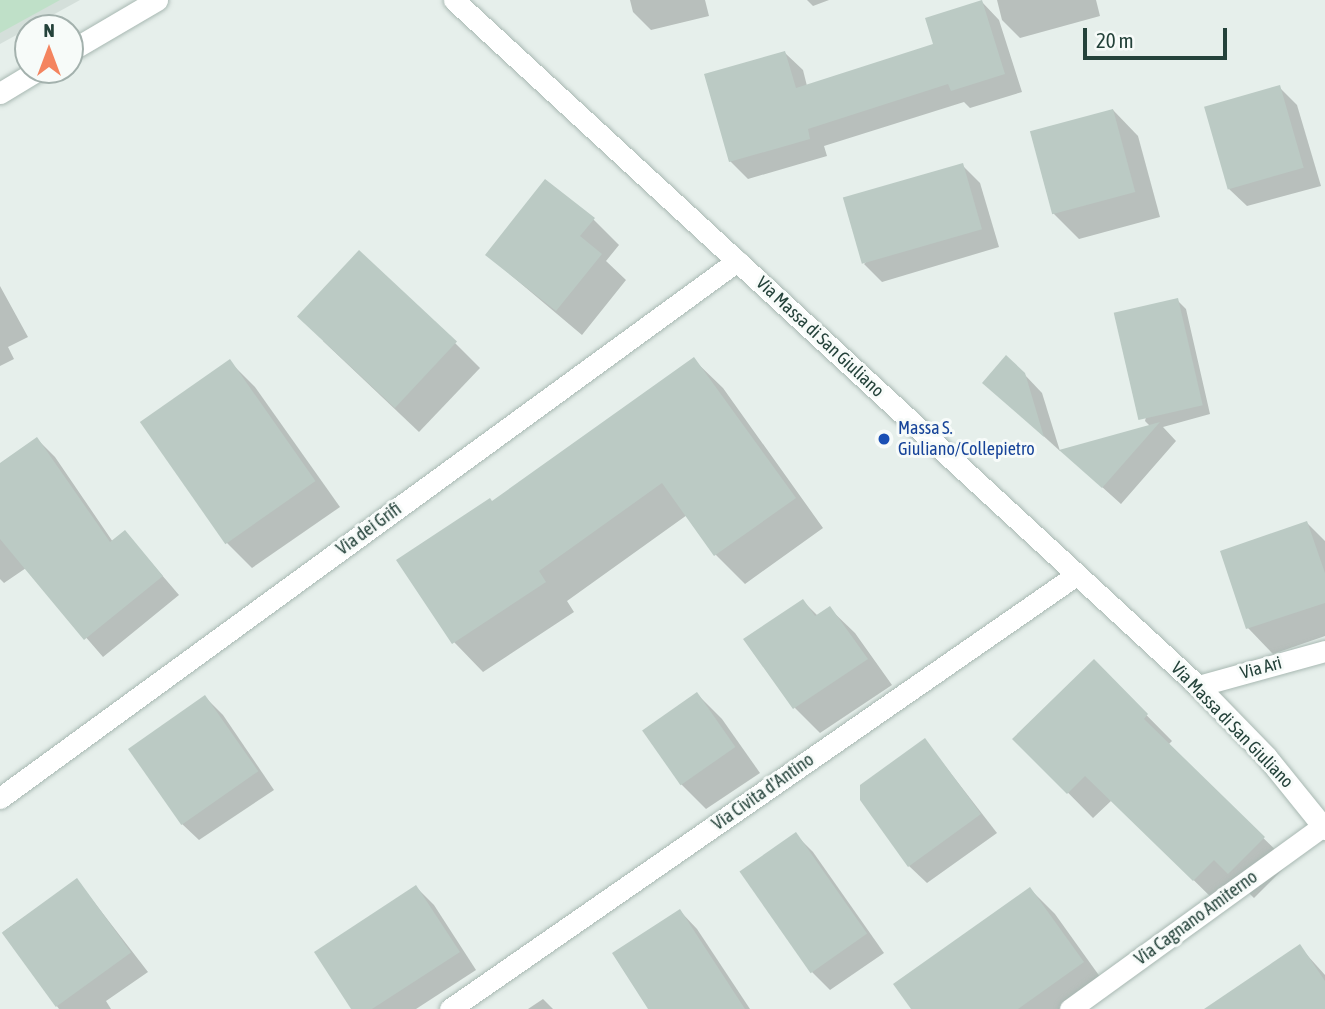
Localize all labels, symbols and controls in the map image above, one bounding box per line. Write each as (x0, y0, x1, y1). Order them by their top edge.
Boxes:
north arrow (14, 14, 84, 84)
scale bar (1087, 14, 1230, 58)
text: N (43, 19, 55, 41)
text: 20 m (1096, 28, 1134, 52)
street label: Via Massa di San Giuliano (752, 272, 888, 402)
place label: Massa S. Giuliano/Collepietro (898, 418, 1035, 460)
marker: Massa S. Giuliano/Collepietro (876, 431, 892, 447)
street label: Via dei Grifi (332, 498, 406, 560)
street label: Via Ari (1238, 652, 1284, 684)
street label: Via Massa di San Giuliano (1166, 657, 1298, 793)
street label: Via Civita d'Antino (708, 749, 818, 835)
street label: Via Cagnano Amiterno (1130, 866, 1262, 970)

